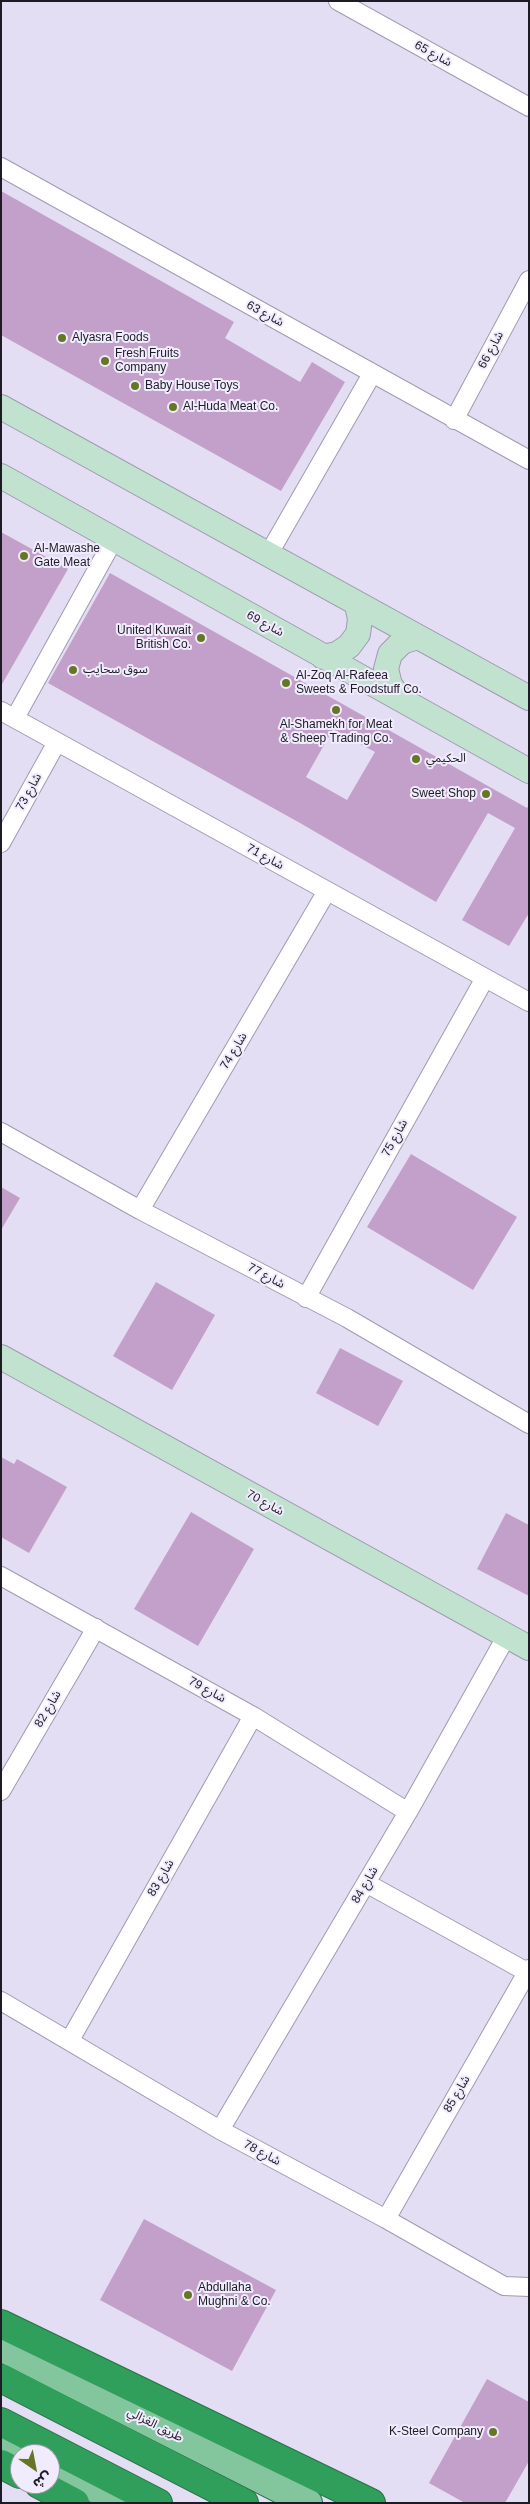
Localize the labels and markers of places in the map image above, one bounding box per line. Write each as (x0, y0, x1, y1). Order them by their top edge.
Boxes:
place label: Alyasra Foods (72, 331, 149, 345)
marker: Alyasra Foods (56, 332, 68, 344)
place label: Fresh Fruits Company (115, 347, 179, 375)
marker: Fresh Fruits Company (99, 355, 111, 367)
place label: Baby House Toys (145, 379, 238, 393)
marker: Baby House Toys (129, 380, 141, 392)
place label: Al-Huda Meat Co. (183, 400, 278, 414)
marker: Al-Huda Meat Co. (167, 401, 179, 413)
place label: Al-Mawashe Gate Meat (34, 542, 100, 570)
marker: Al-Mawashe Gate Meat (18, 550, 30, 562)
place label: United Kuwait British Co. (117, 624, 191, 652)
marker: United Kuwait British Co. (195, 632, 207, 644)
place label: سوق سحايب (83, 663, 148, 677)
marker: سوق سحايب (67, 664, 79, 676)
place label: Al-Zoq Al-Rafeea Sweets & Foodstuff Co. (296, 669, 422, 697)
marker: Al-Zoq Al-Rafeea Sweets & Foodstuff Co. (280, 677, 292, 689)
marker: Al-Shamekh for Meat & Sheep Trading Co. (330, 704, 342, 716)
place label: Al-Shamekh for Meat & Sheep Trading Co. (280, 718, 392, 746)
place label: الحكيمي (426, 752, 466, 766)
marker: الحكيمي (410, 753, 422, 765)
place label: Sweet Shop (411, 787, 476, 801)
marker: Sweet Shop (480, 788, 492, 800)
place label: Abdullaha Mughni & Co. (198, 2281, 271, 2309)
marker: Abdullaha Mughni & Co. (182, 2289, 194, 2301)
place label: K-Steel Company (389, 2425, 483, 2439)
marker: K-Steel Company (487, 2426, 499, 2438)

